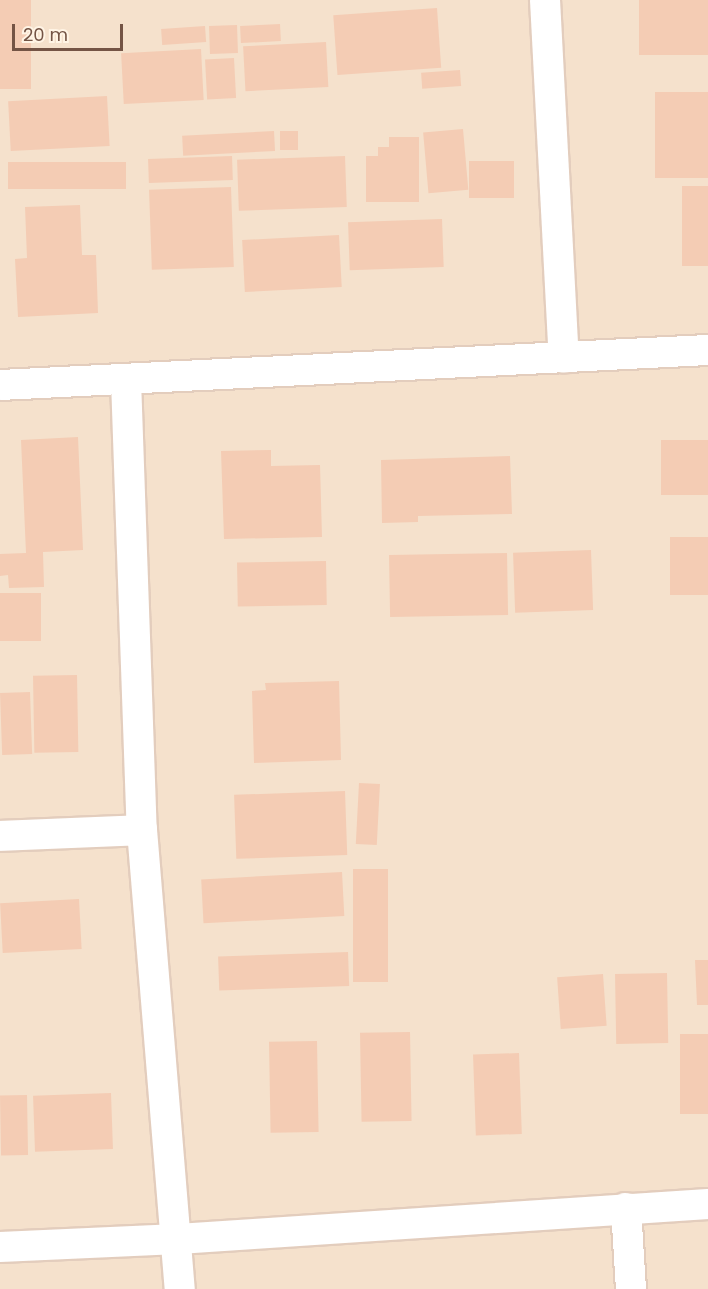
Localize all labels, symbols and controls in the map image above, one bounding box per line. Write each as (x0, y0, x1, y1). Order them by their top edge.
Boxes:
scale bar (15, 12, 126, 50)
text: 20 m (23, 22, 68, 47)

